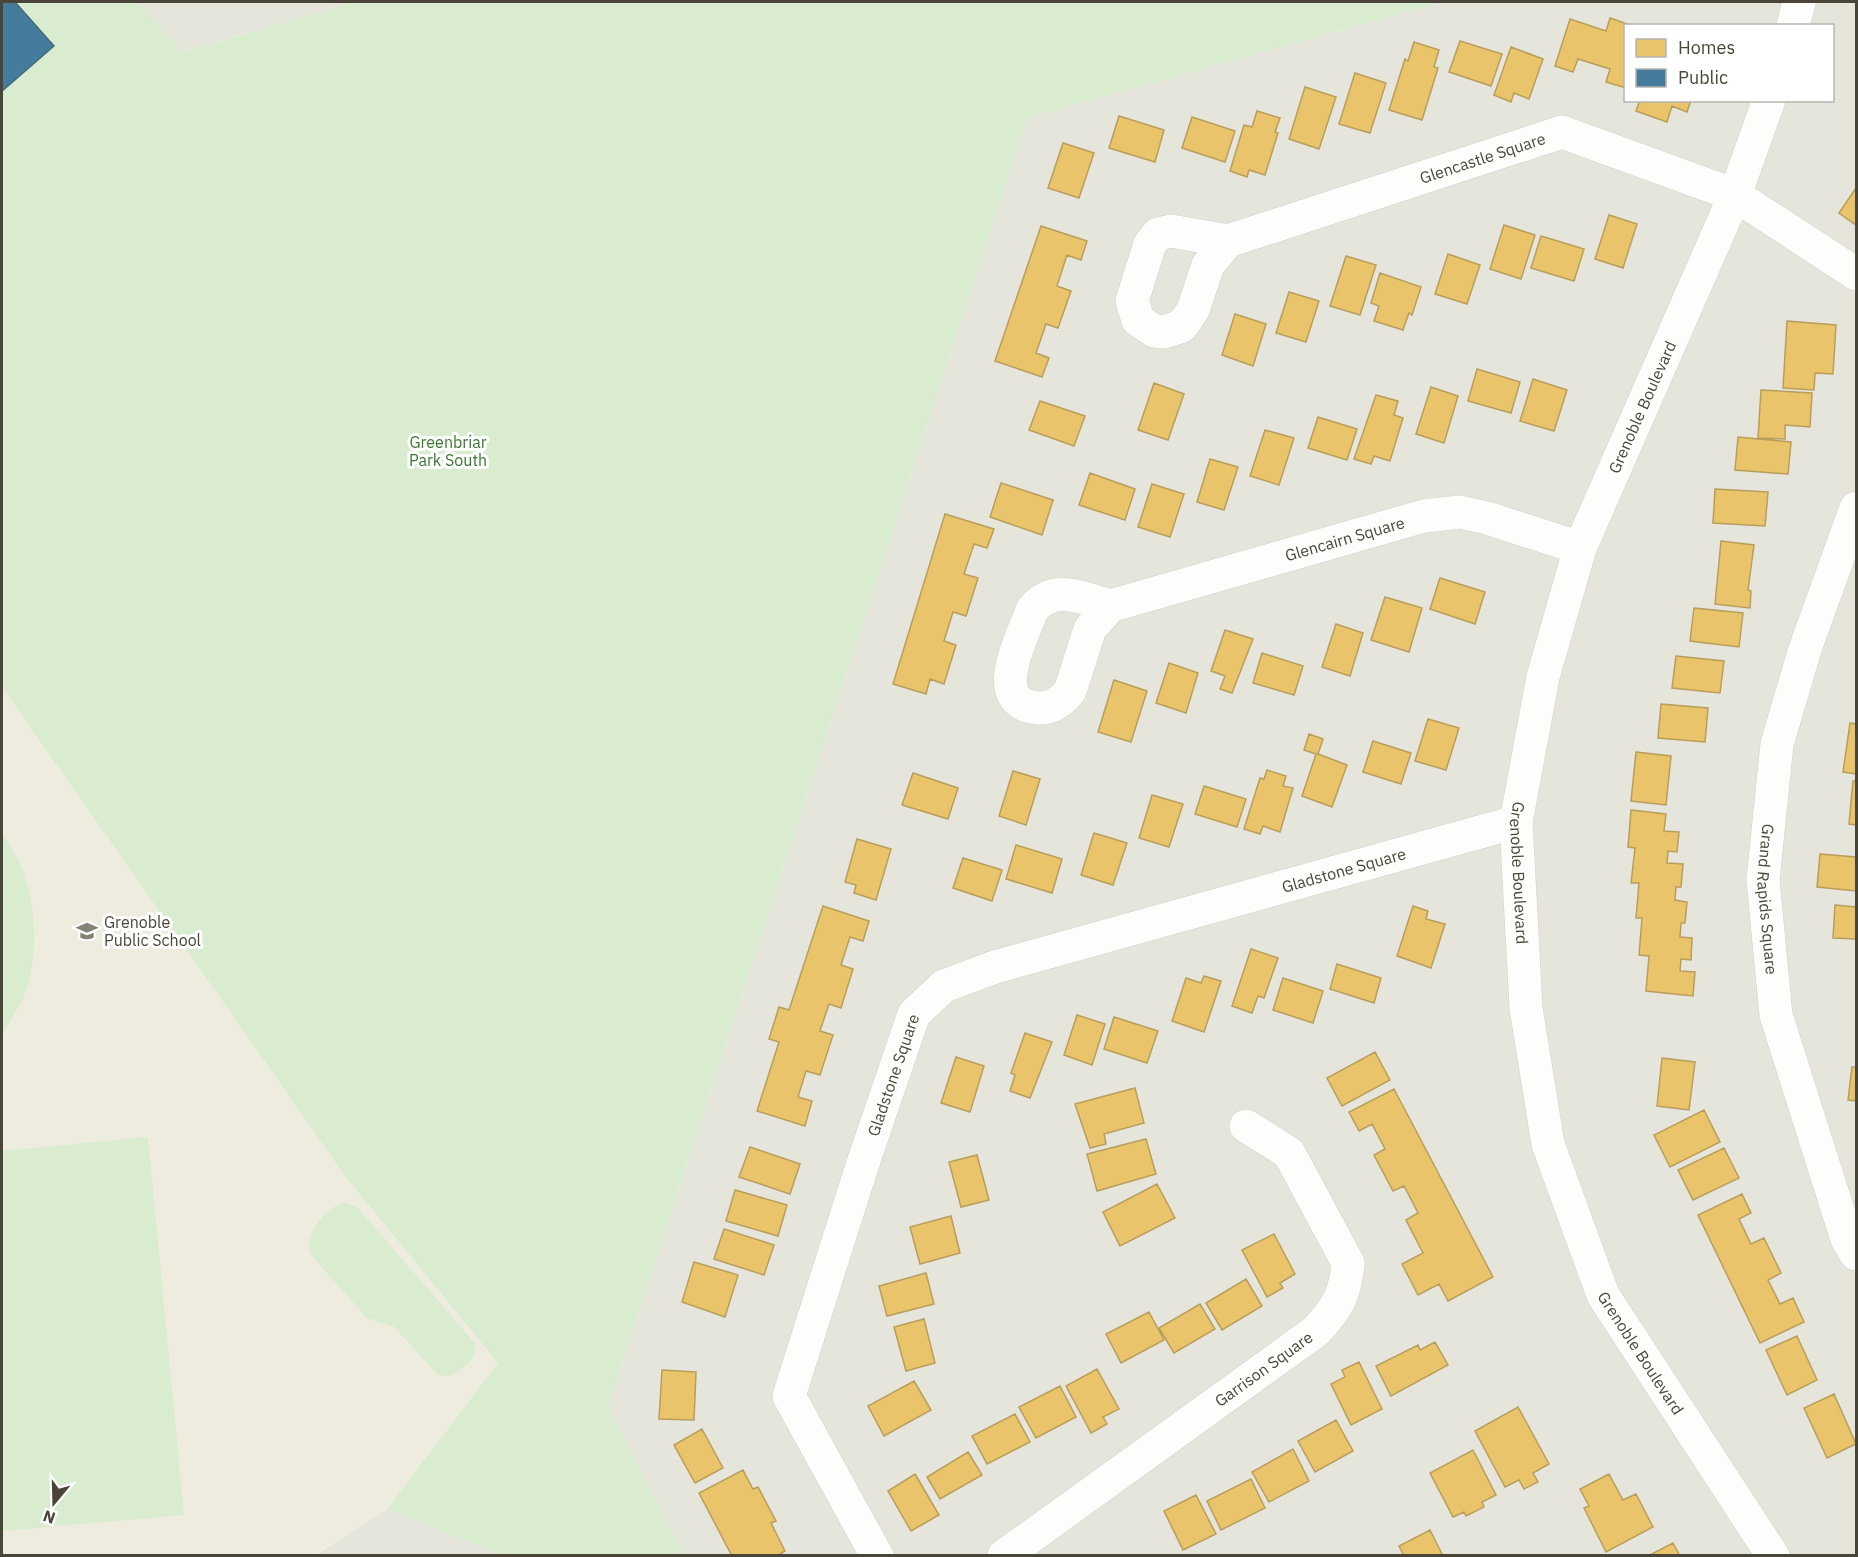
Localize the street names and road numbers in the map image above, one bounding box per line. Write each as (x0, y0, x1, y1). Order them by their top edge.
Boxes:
street label: Glencastle Square (1417, 128, 1548, 188)
street label: Grenoble Boulevard (1604, 338, 1680, 476)
street label: Glencairn Square (1283, 512, 1407, 565)
street label: Grenoble Boulevard (1506, 800, 1533, 945)
street label: Grand Rapids Square (1753, 823, 1782, 976)
street label: Gladstone Square (1279, 843, 1408, 897)
street label: Gladstone Square (863, 1011, 923, 1139)
street label: Grenoble Boulevard (1593, 1288, 1688, 1418)
street label: Garrison Square (1211, 1327, 1317, 1411)

